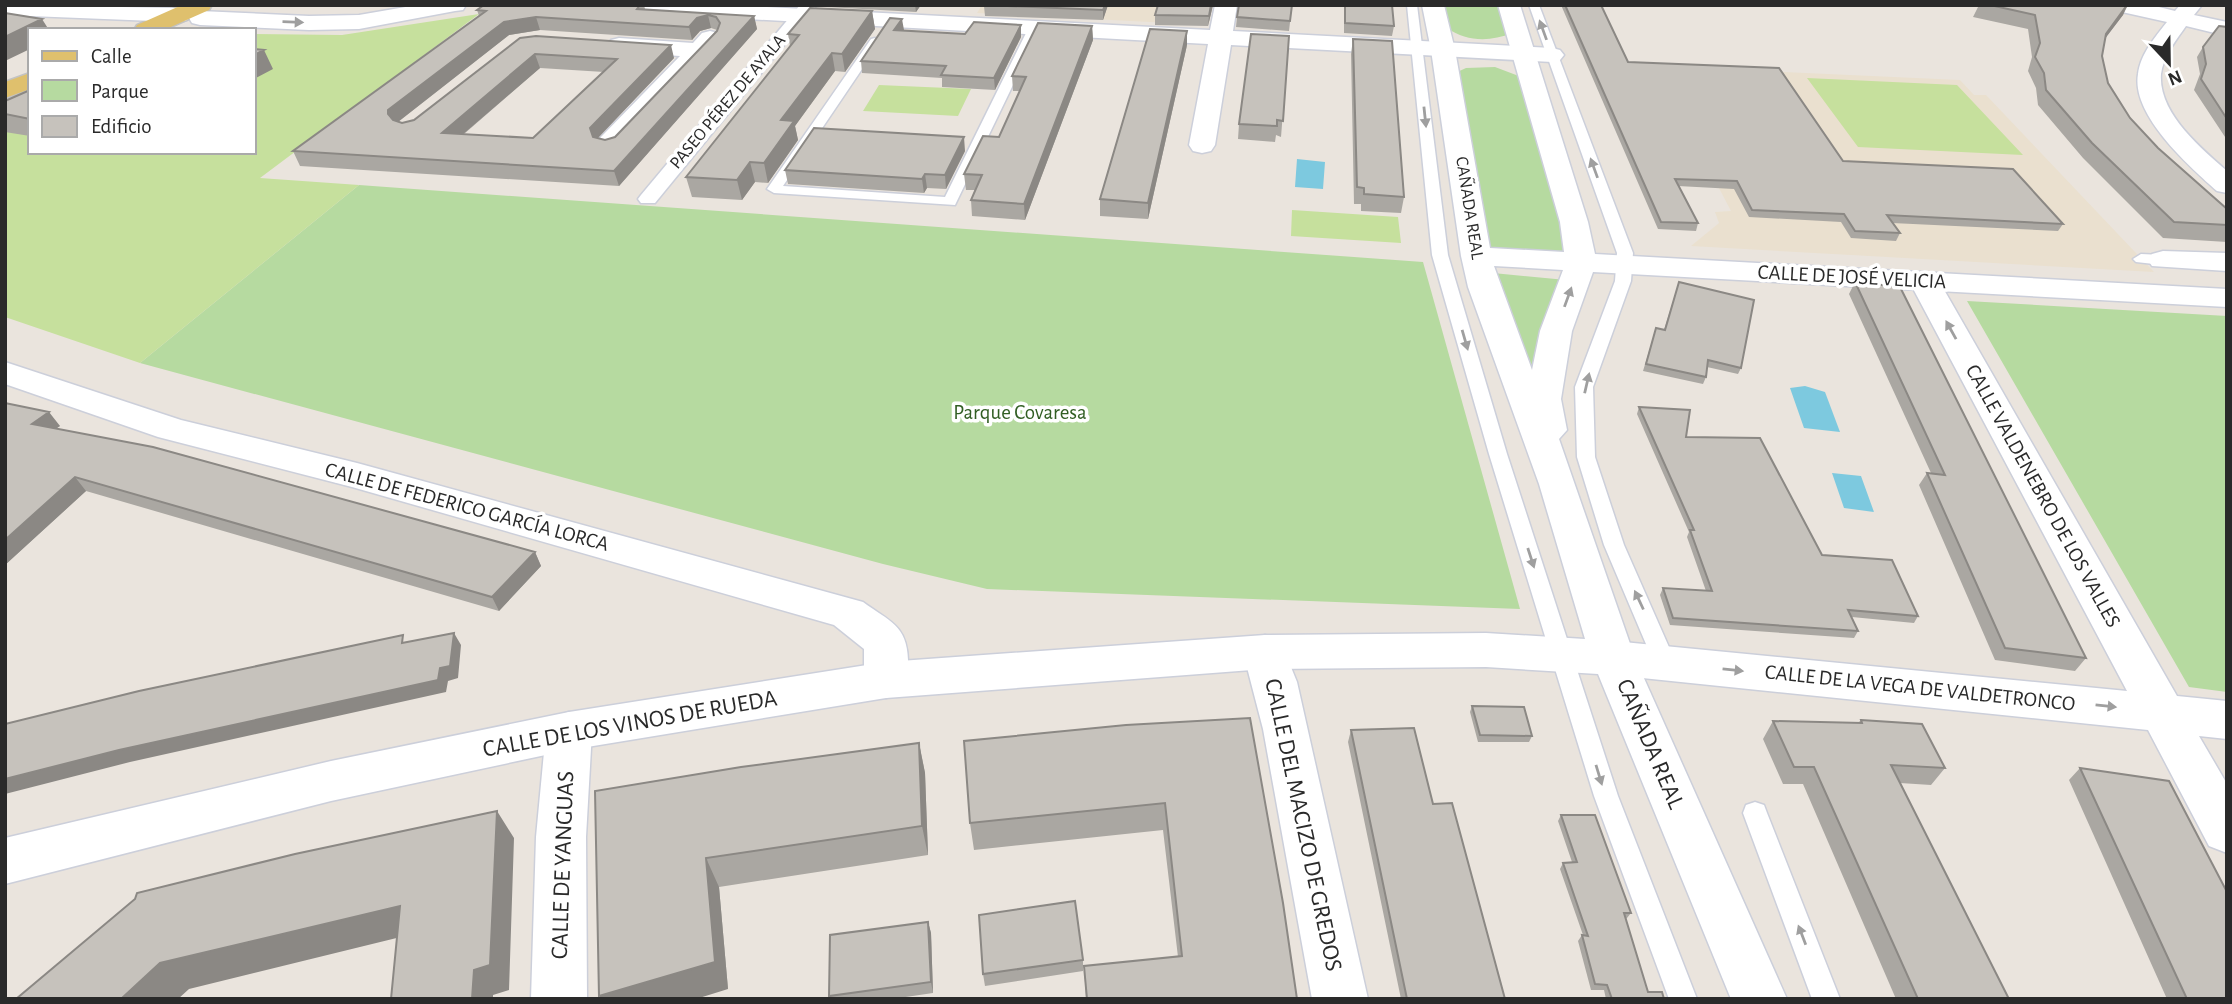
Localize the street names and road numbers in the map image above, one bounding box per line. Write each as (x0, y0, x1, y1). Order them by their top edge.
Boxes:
street label: PASEO PÉREZ DE AYALA (664, 29, 790, 173)
street label: CAÑADA REAL (1452, 155, 1489, 261)
street label: CALLE DE JOSÉ VELICIA (1757, 260, 1947, 292)
street label: CALLE VALDENEBRO DE LOS VALLES (1962, 361, 2124, 631)
street label: CALLE DE FEDERICO GARCÍA LORCA (323, 457, 612, 555)
street label: CALLE DE LA VEGA DE VALDETRONCO (1764, 661, 2076, 715)
street label: CAÑADA REAL (1612, 675, 1690, 812)
street label: CALLE DEL MACIZO DE GREDOS (1260, 677, 1346, 973)
street label: CALLE DE LOS VINOS DE RUEDA (481, 686, 779, 762)
street label: CALLE DE YANGUAS (548, 770, 578, 960)

